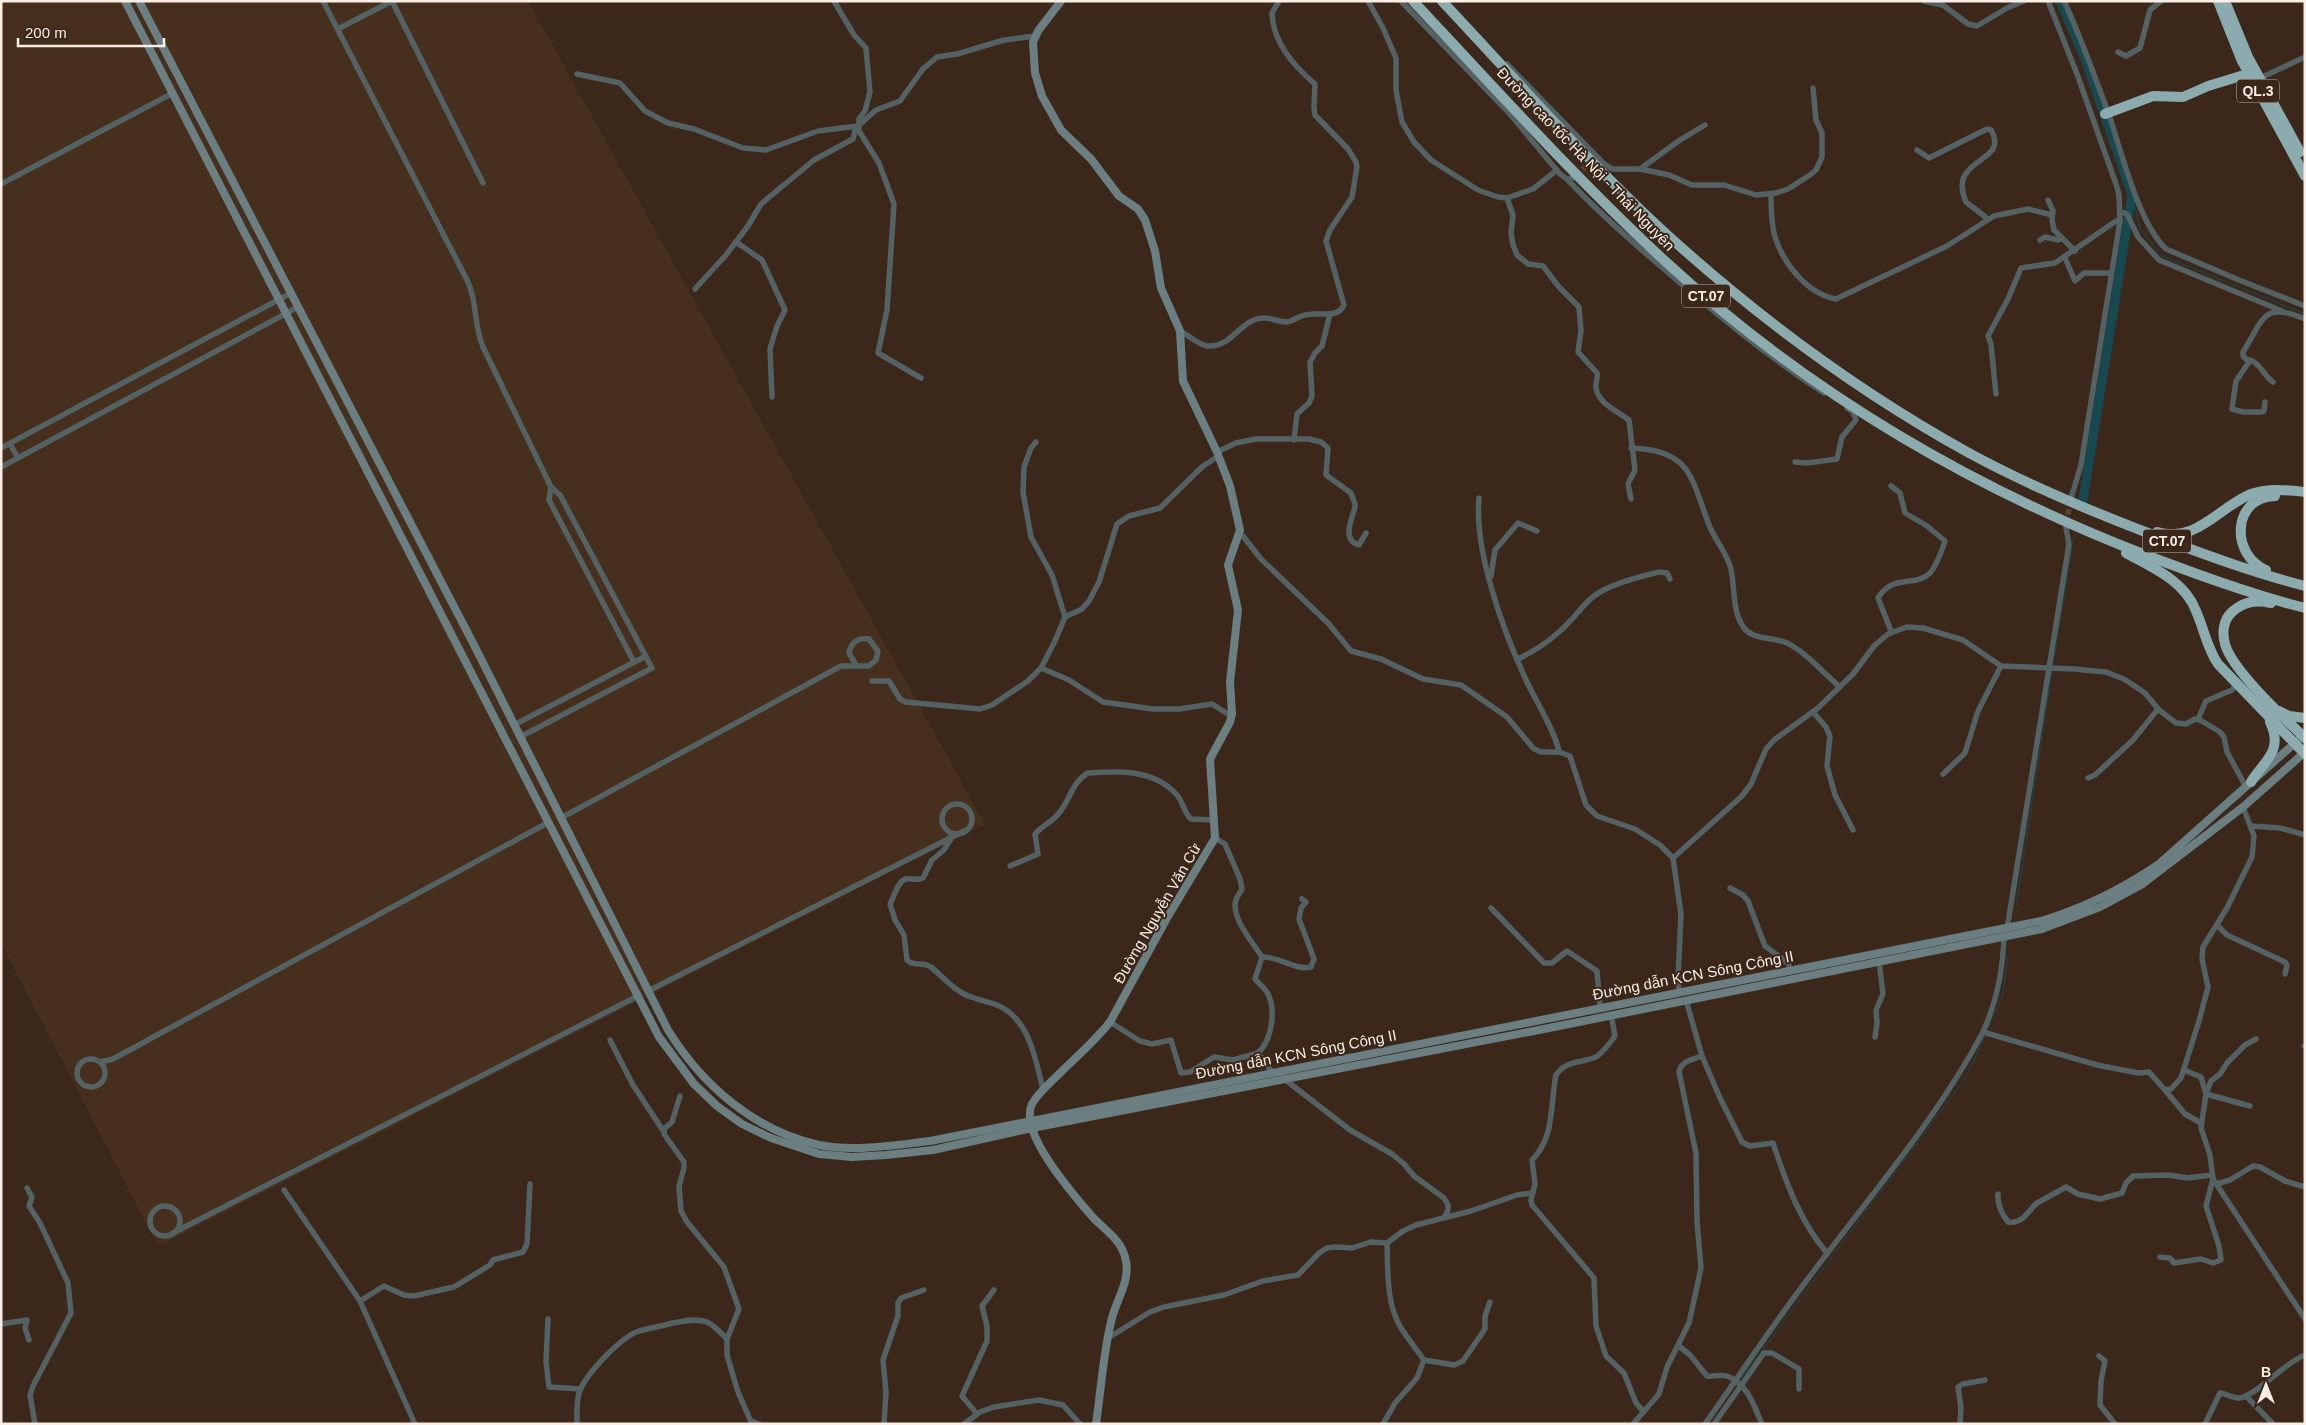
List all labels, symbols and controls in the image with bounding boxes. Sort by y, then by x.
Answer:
scale bar [18,15,164,47]
text: 200 m [25,24,67,41]
street label: Đường cao tốc Hà Nội - Thái Nguyên [1494,64,1678,254]
road number: QL.3 [2237,80,2279,102]
road number: CT.07 [1682,284,1730,308]
road number: CT.07 [2143,530,2191,552]
street label: Đường Nguyễn Văn Cừ [1110,840,1204,986]
street label: Đường dẫn KCN Sông Công II [1591,947,1795,1003]
street label: Đường dẫn KCN Sông Công II [1194,1026,1398,1082]
north arrow [2241,1360,2291,1410]
text: B [2261,1364,2271,1380]

